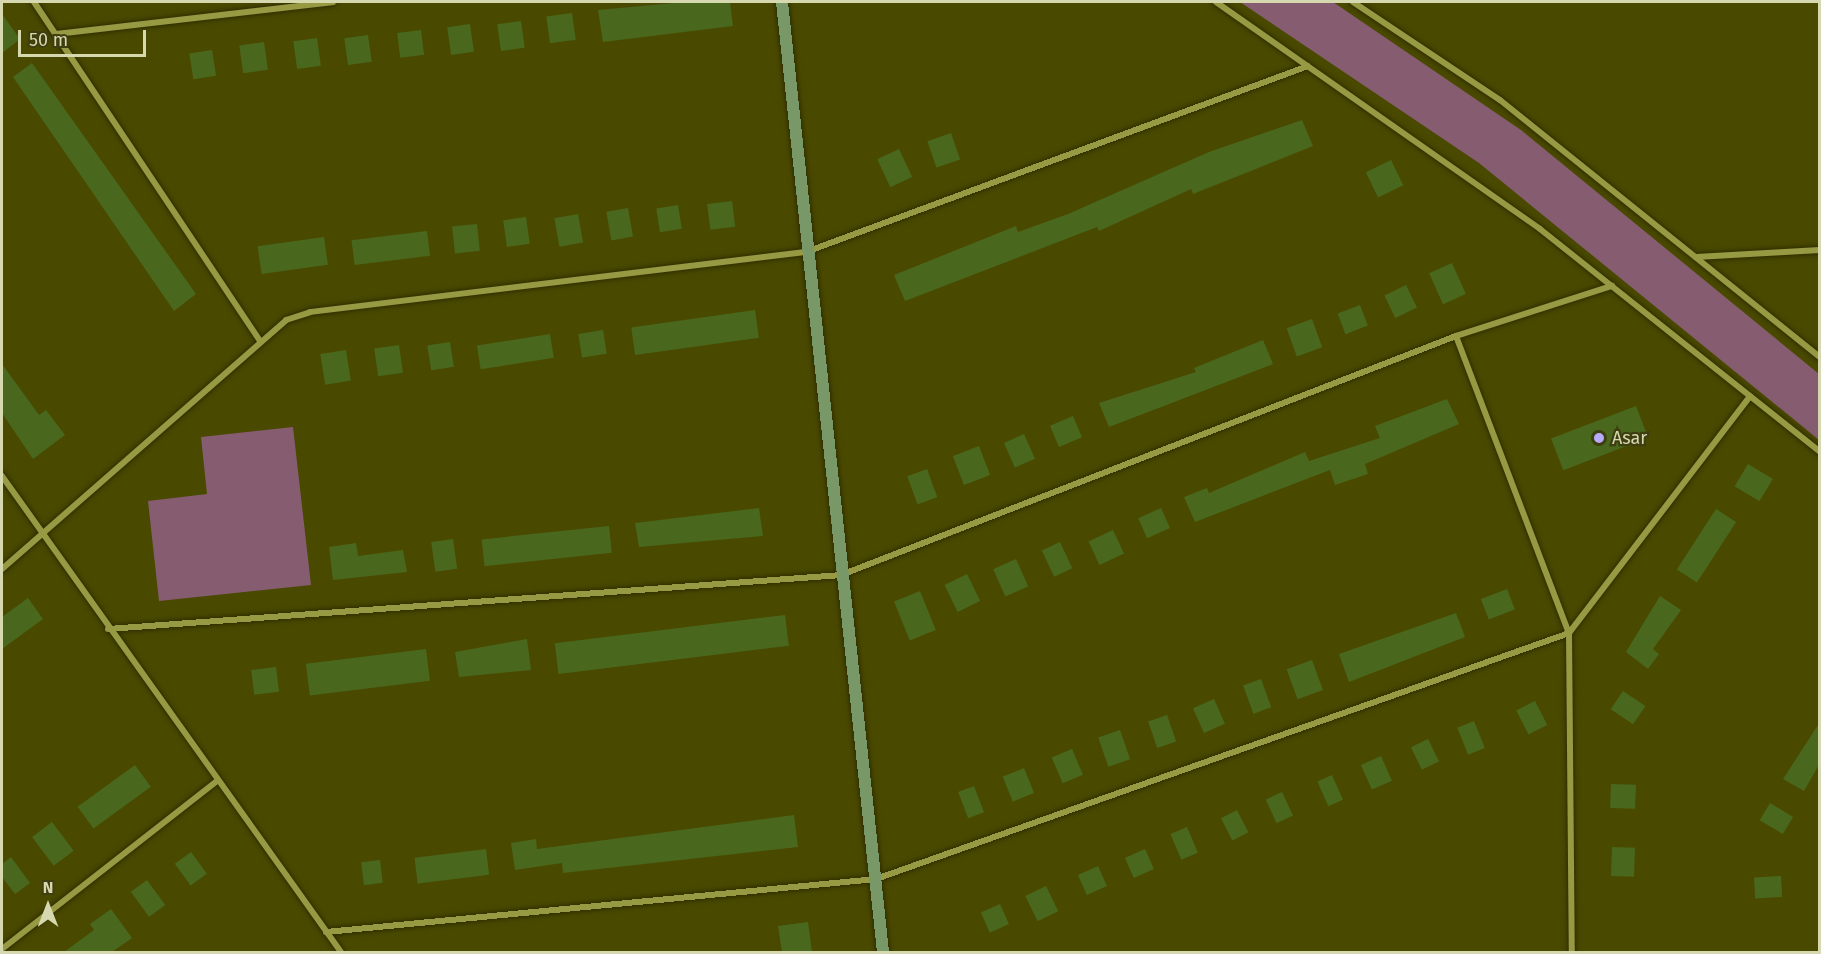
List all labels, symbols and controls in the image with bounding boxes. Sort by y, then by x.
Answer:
scale bar [21,18,148,56]
text: 50 m [29,29,68,51]
place label: Asar [1612,427,1647,449]
marker: Asar [1590,429,1608,447]
north arrow [18,876,78,936]
text: N [43,878,53,897]

